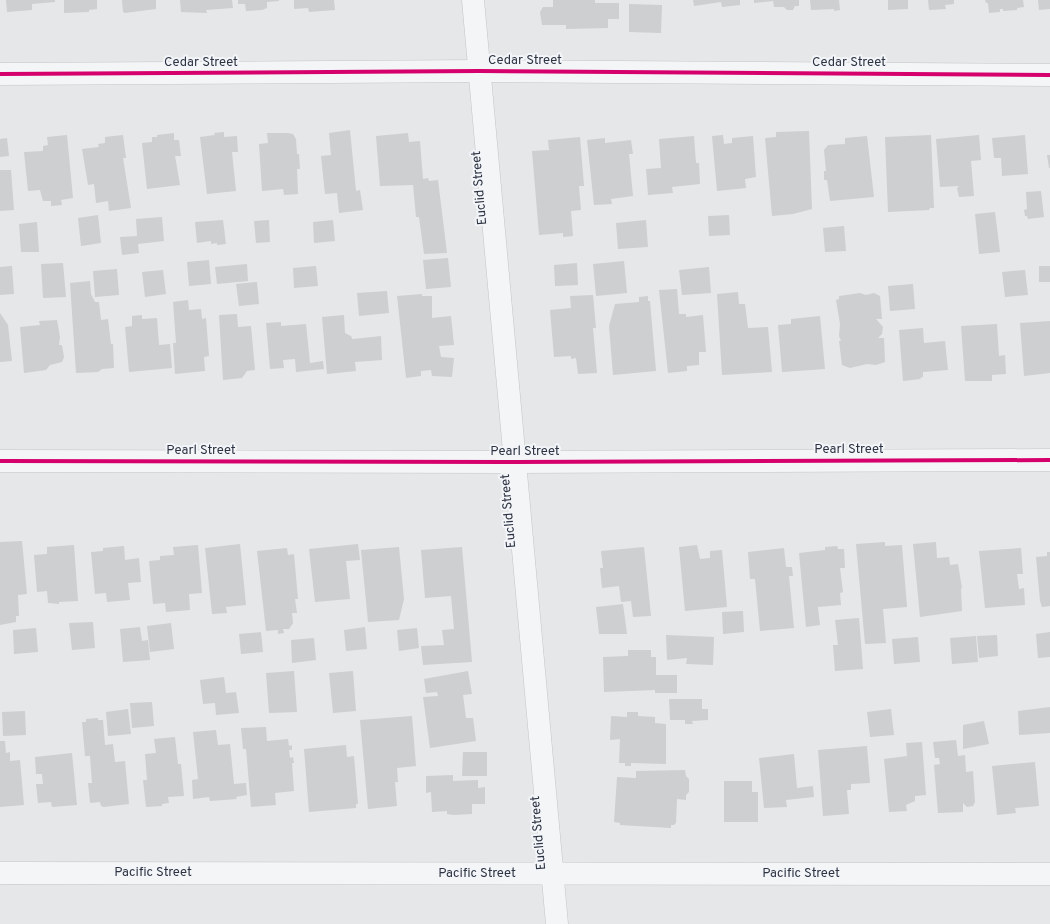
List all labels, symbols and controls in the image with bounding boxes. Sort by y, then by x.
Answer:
street label: Cedar Street [488,53,562,69]
street label: Cedar Street [164,55,238,71]
street label: Cedar Street [812,55,886,71]
street label: Euclid Street [469,150,491,226]
street label: Pearl Street [814,442,884,458]
street label: Pearl Street [166,443,236,459]
street label: Pearl Street [490,444,560,460]
street label: Euclid Street [498,473,520,549]
street label: Euclid Street [528,795,550,871]
street label: Pacific Street [114,865,192,881]
street label: Pacific Street [438,866,516,882]
street label: Pacific Street [762,866,840,882]

